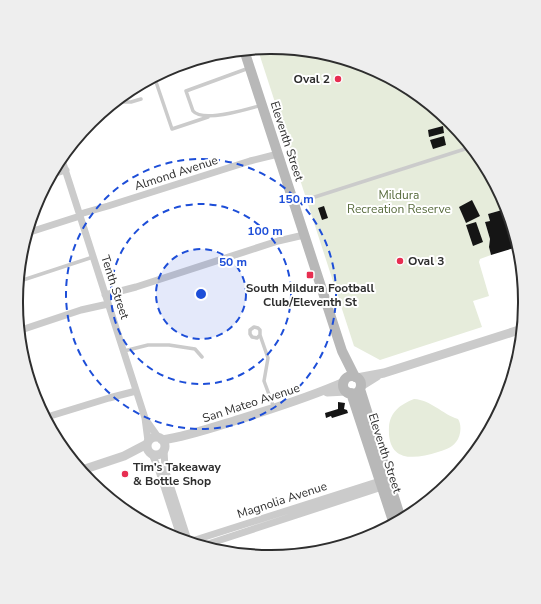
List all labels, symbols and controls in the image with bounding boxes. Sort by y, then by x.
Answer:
place label: Oval 2 [294,71,330,87]
marker: Oval 2 [333,74,343,84]
street label: Eleventh Street [267,99,308,184]
street label: Almond Avenue [132,152,220,194]
park label: Mildura Recreation Reserve [347,187,451,217]
text: 150 m [278,191,314,207]
text: 100 m [247,223,283,239]
street label: Tenth Street [97,253,133,322]
place label: Oval 3 [408,253,444,269]
text: 50 m [219,254,247,270]
marker: Oval 3 [395,256,405,266]
marker: South Mildura Football Club/Eleventh St [305,270,315,280]
place label: South Mildura Football Club/Eleventh St [246,280,374,310]
centre of rings [194,287,208,301]
street label: San Mateo Avenue [200,380,302,426]
street label: Eleventh Street [365,411,406,496]
place label: Tim’s Takeaway & Bottle Shop [133,459,222,489]
marker: Tim’s Takeaway & Bottle Shop [120,469,130,479]
street label: Magnolia Avenue [235,478,329,522]

